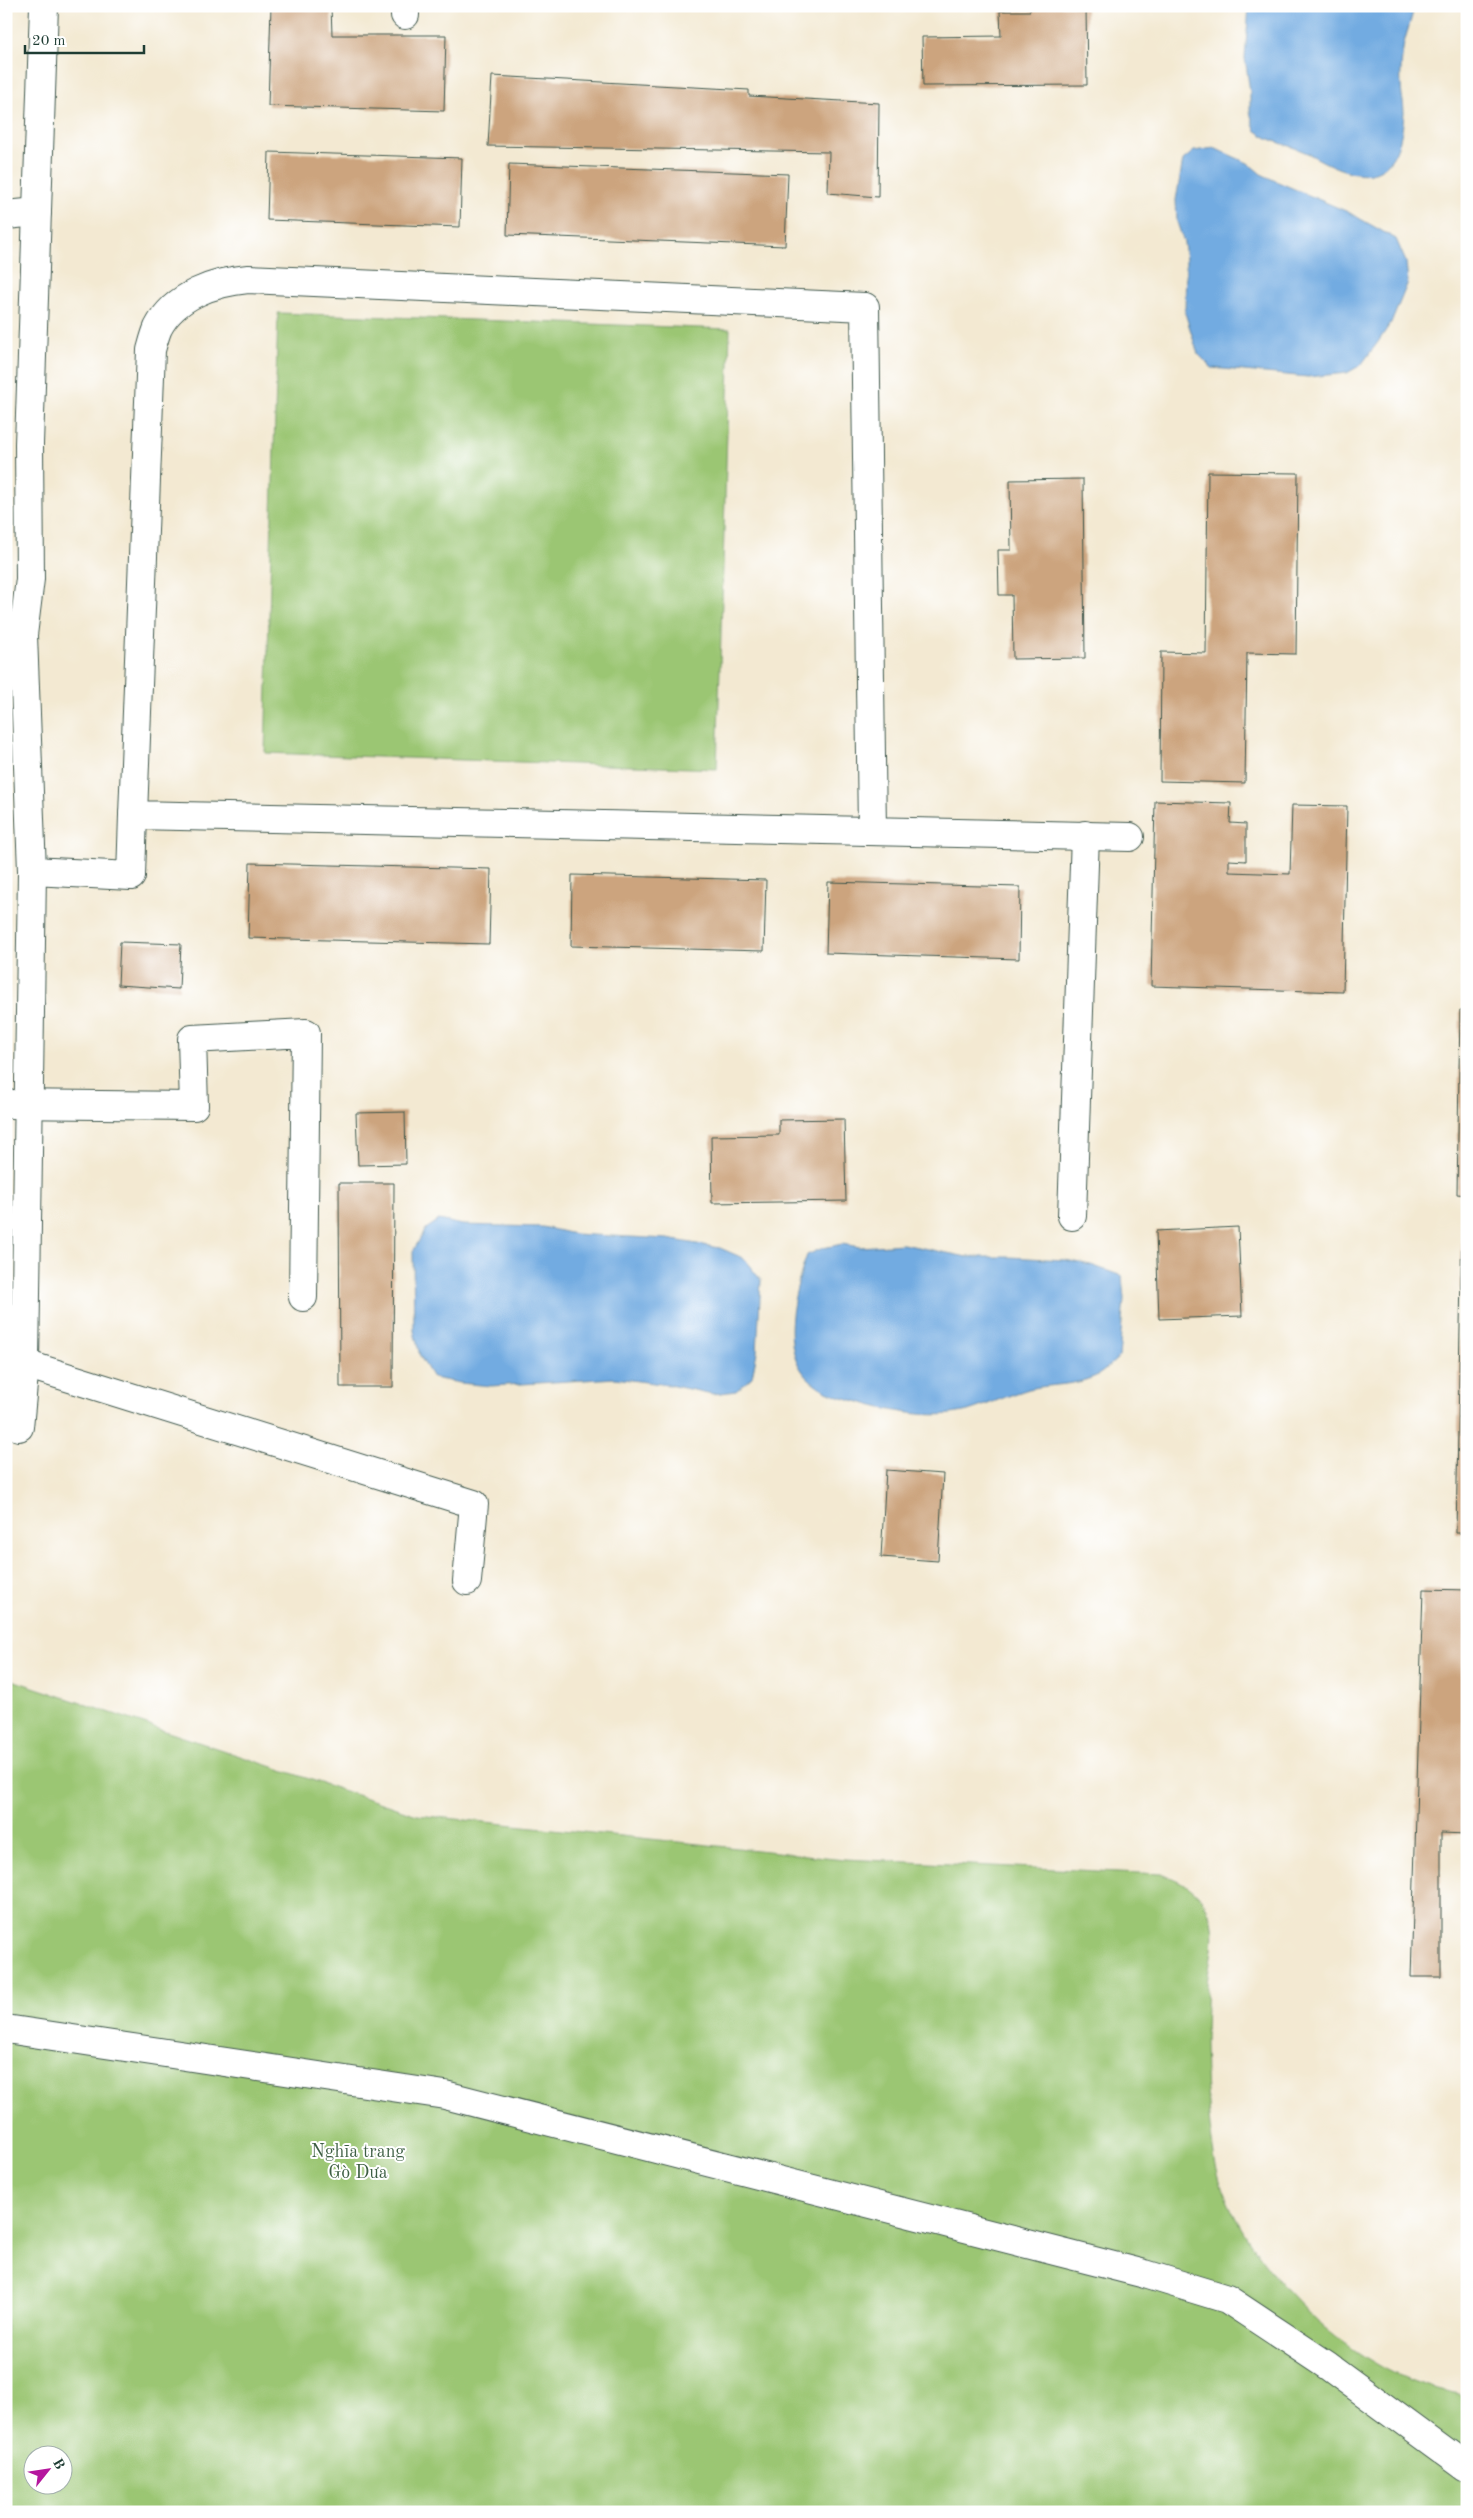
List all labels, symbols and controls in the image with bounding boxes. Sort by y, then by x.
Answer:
scale bar [25,22,144,54]
text: 20 m [32,34,66,49]
park label: Nghĩa trang Gò Dưa [311,2143,405,2182]
north arrow [22,2446,72,2496]
text: B [50,2456,67,2472]

